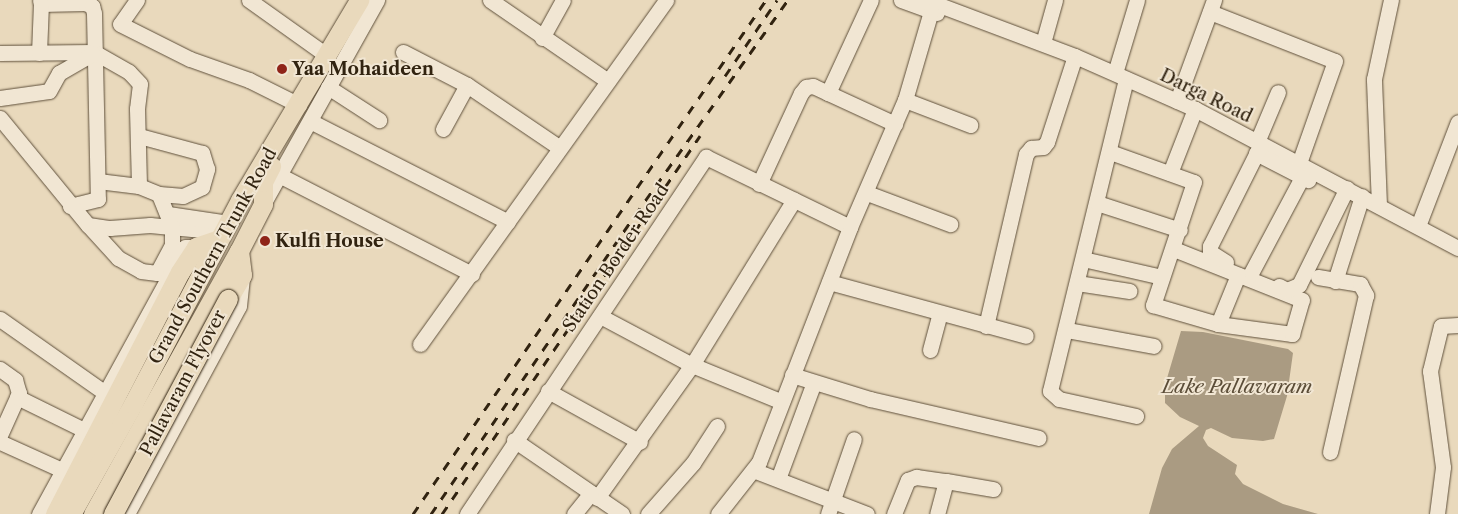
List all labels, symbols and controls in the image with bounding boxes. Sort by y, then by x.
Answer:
place label: Yaa Mohaideen [292,58,434,80]
marker: Yaa Mohaideen [276,63,288,75]
street label: Darga Road [1156,64,1256,128]
street label: Grand Southern Trunk Road [144,144,282,368]
street label: Station Border Road [558,180,674,336]
place label: Kulfi House [275,230,384,252]
marker: Kulfi House [259,235,271,247]
street label: Pallavaram Flyover [135,306,231,460]
water label: Lake Pallavaram [1162,376,1312,398]

